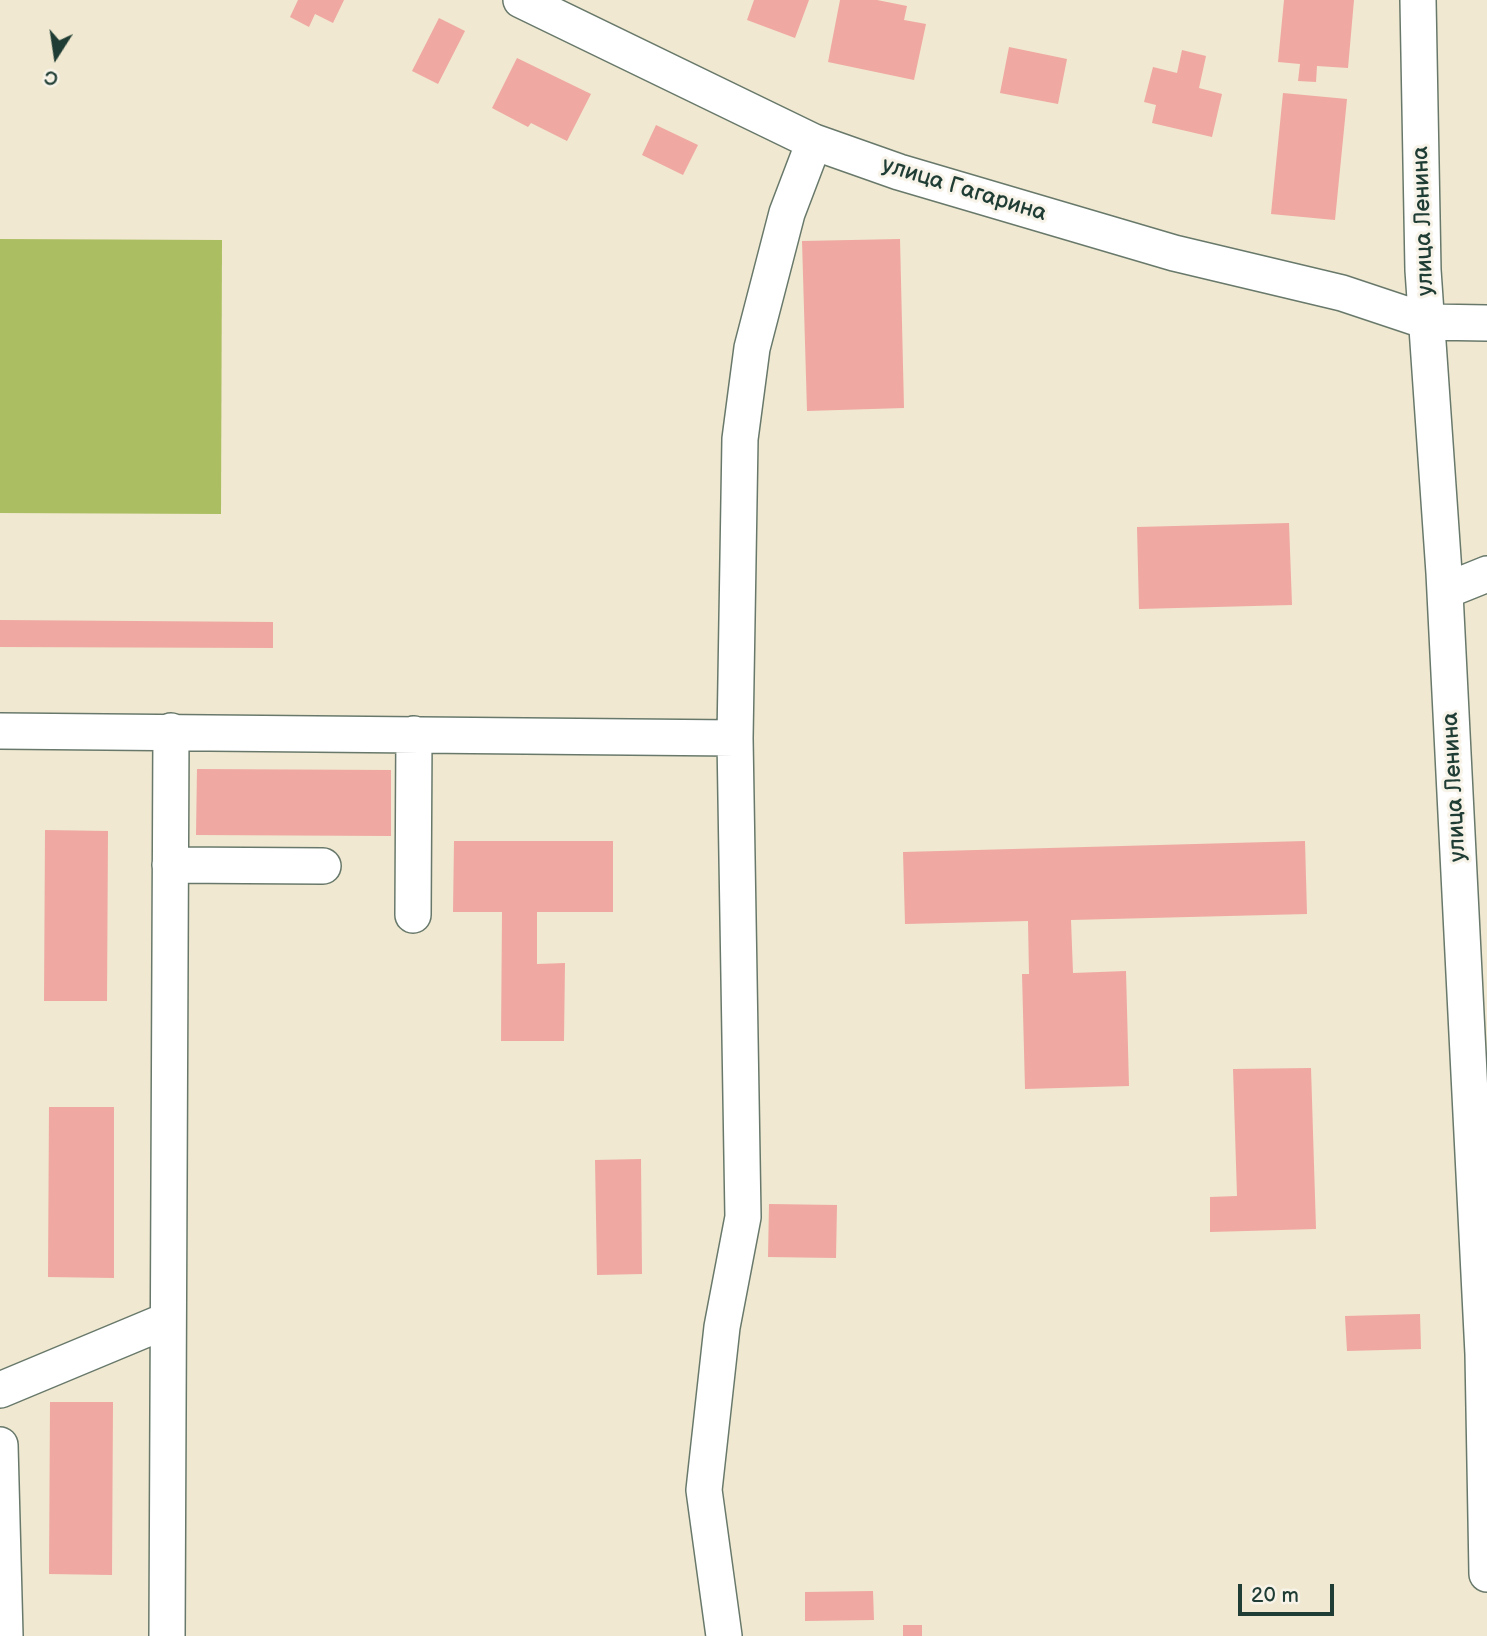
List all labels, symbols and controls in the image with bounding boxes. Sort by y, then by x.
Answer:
north arrow [21,21,91,91]
text: С [43,64,60,90]
street label: улица Ленина [1408,146,1440,296]
street label: улица Гагарина [878,152,1050,228]
street label: улица Ленина [1437,712,1473,862]
scale bar [1242,1570,1338,1614]
text: 20 m [1251,1583,1299,1608]

